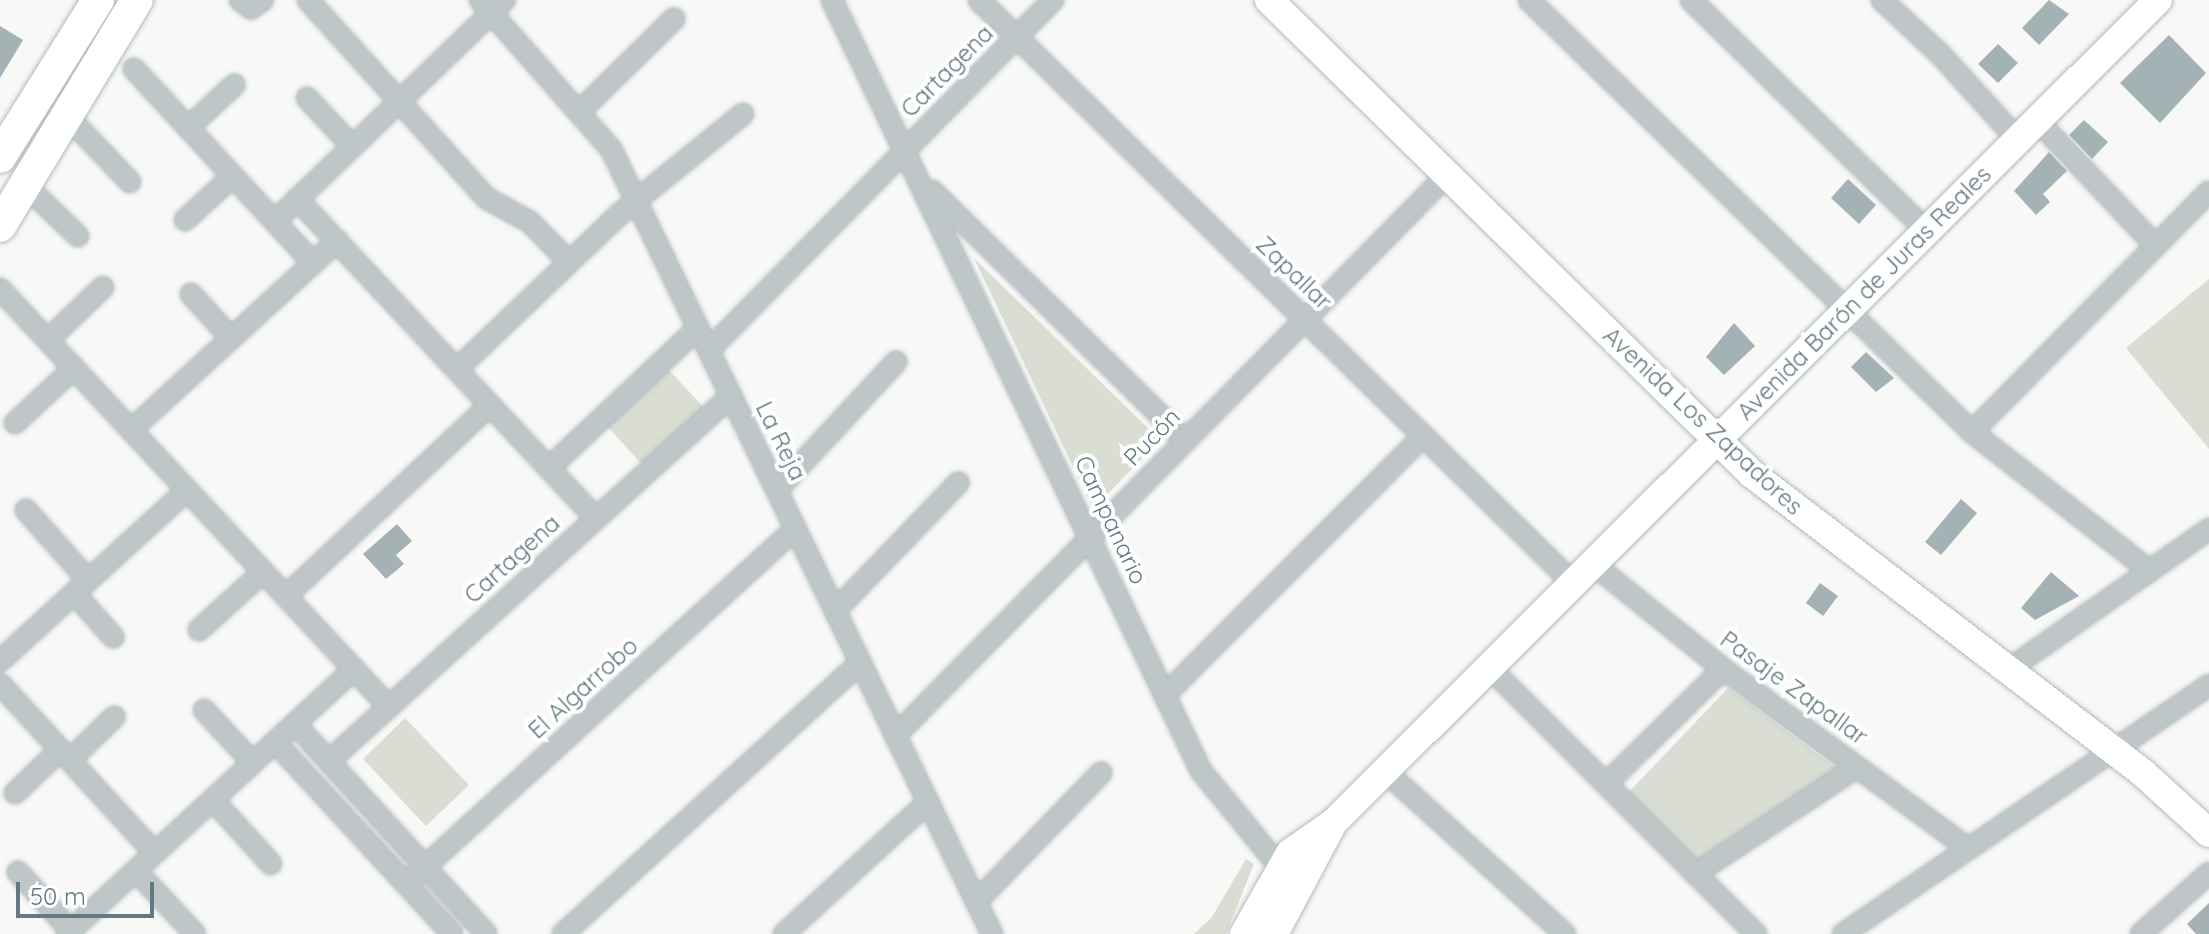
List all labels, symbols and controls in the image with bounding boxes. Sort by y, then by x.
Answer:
street label: Cartagena [895,19,999,123]
street label: Avenida Barón de Juras Reales [1731,160,1997,426]
street label: Zapallar [1250,230,1338,316]
street label: Avenida Los Zapadores [1597,321,1809,521]
street label: La Reja [750,397,812,485]
street label: Pucón [1118,402,1186,472]
street label: Campanario [1069,451,1153,589]
street label: Cartagena [458,509,566,609]
street label: Pasaje Zapallar [1715,625,1873,751]
street label: El Algarrobo [522,631,644,745]
scale bar [20,866,158,916]
text: 50 m [30,881,86,911]

